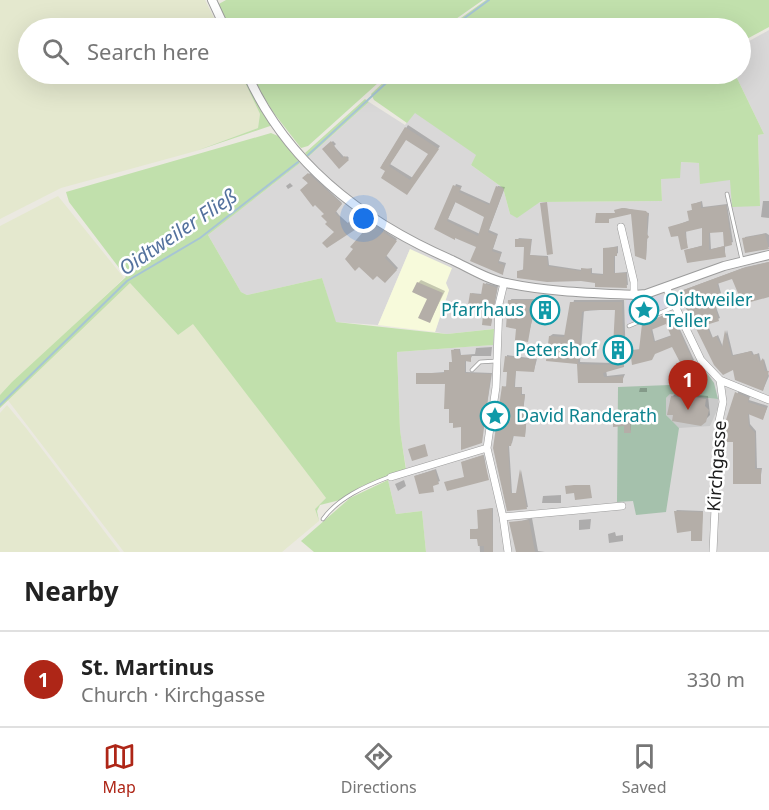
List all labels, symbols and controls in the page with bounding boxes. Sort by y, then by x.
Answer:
search box [18,18,751,84]
icon: search [39,35,72,68]
text: Search here [87,36,209,66]
water label: Oidtweiler Fließ [113,182,242,281]
your location [349,204,378,233]
place label: Oidtweiler Teller [665,287,753,332]
building icon: Pfarrhaus [529,294,561,326]
place icon: Oidtweiler Teller [628,294,660,326]
place label: Pfarrhaus [441,297,524,321]
building icon: Petershof [602,334,634,366]
place label: Petershof [515,337,598,361]
pin: 1 [668,360,708,410]
place icon: David Randerath [479,400,511,432]
place label: David Randerath [516,403,657,427]
street label: Kirchgasse [701,420,731,512]
text: Nearby [24,573,119,609]
text: St. Martinus [81,651,214,681]
text: 1 [38,666,49,693]
text: 330 m [687,666,745,693]
text: Church · Kirchgasse [81,681,265,708]
tab: Map [102,740,136,798]
tab: Directions [341,740,417,798]
tab: Saved [622,740,666,798]

